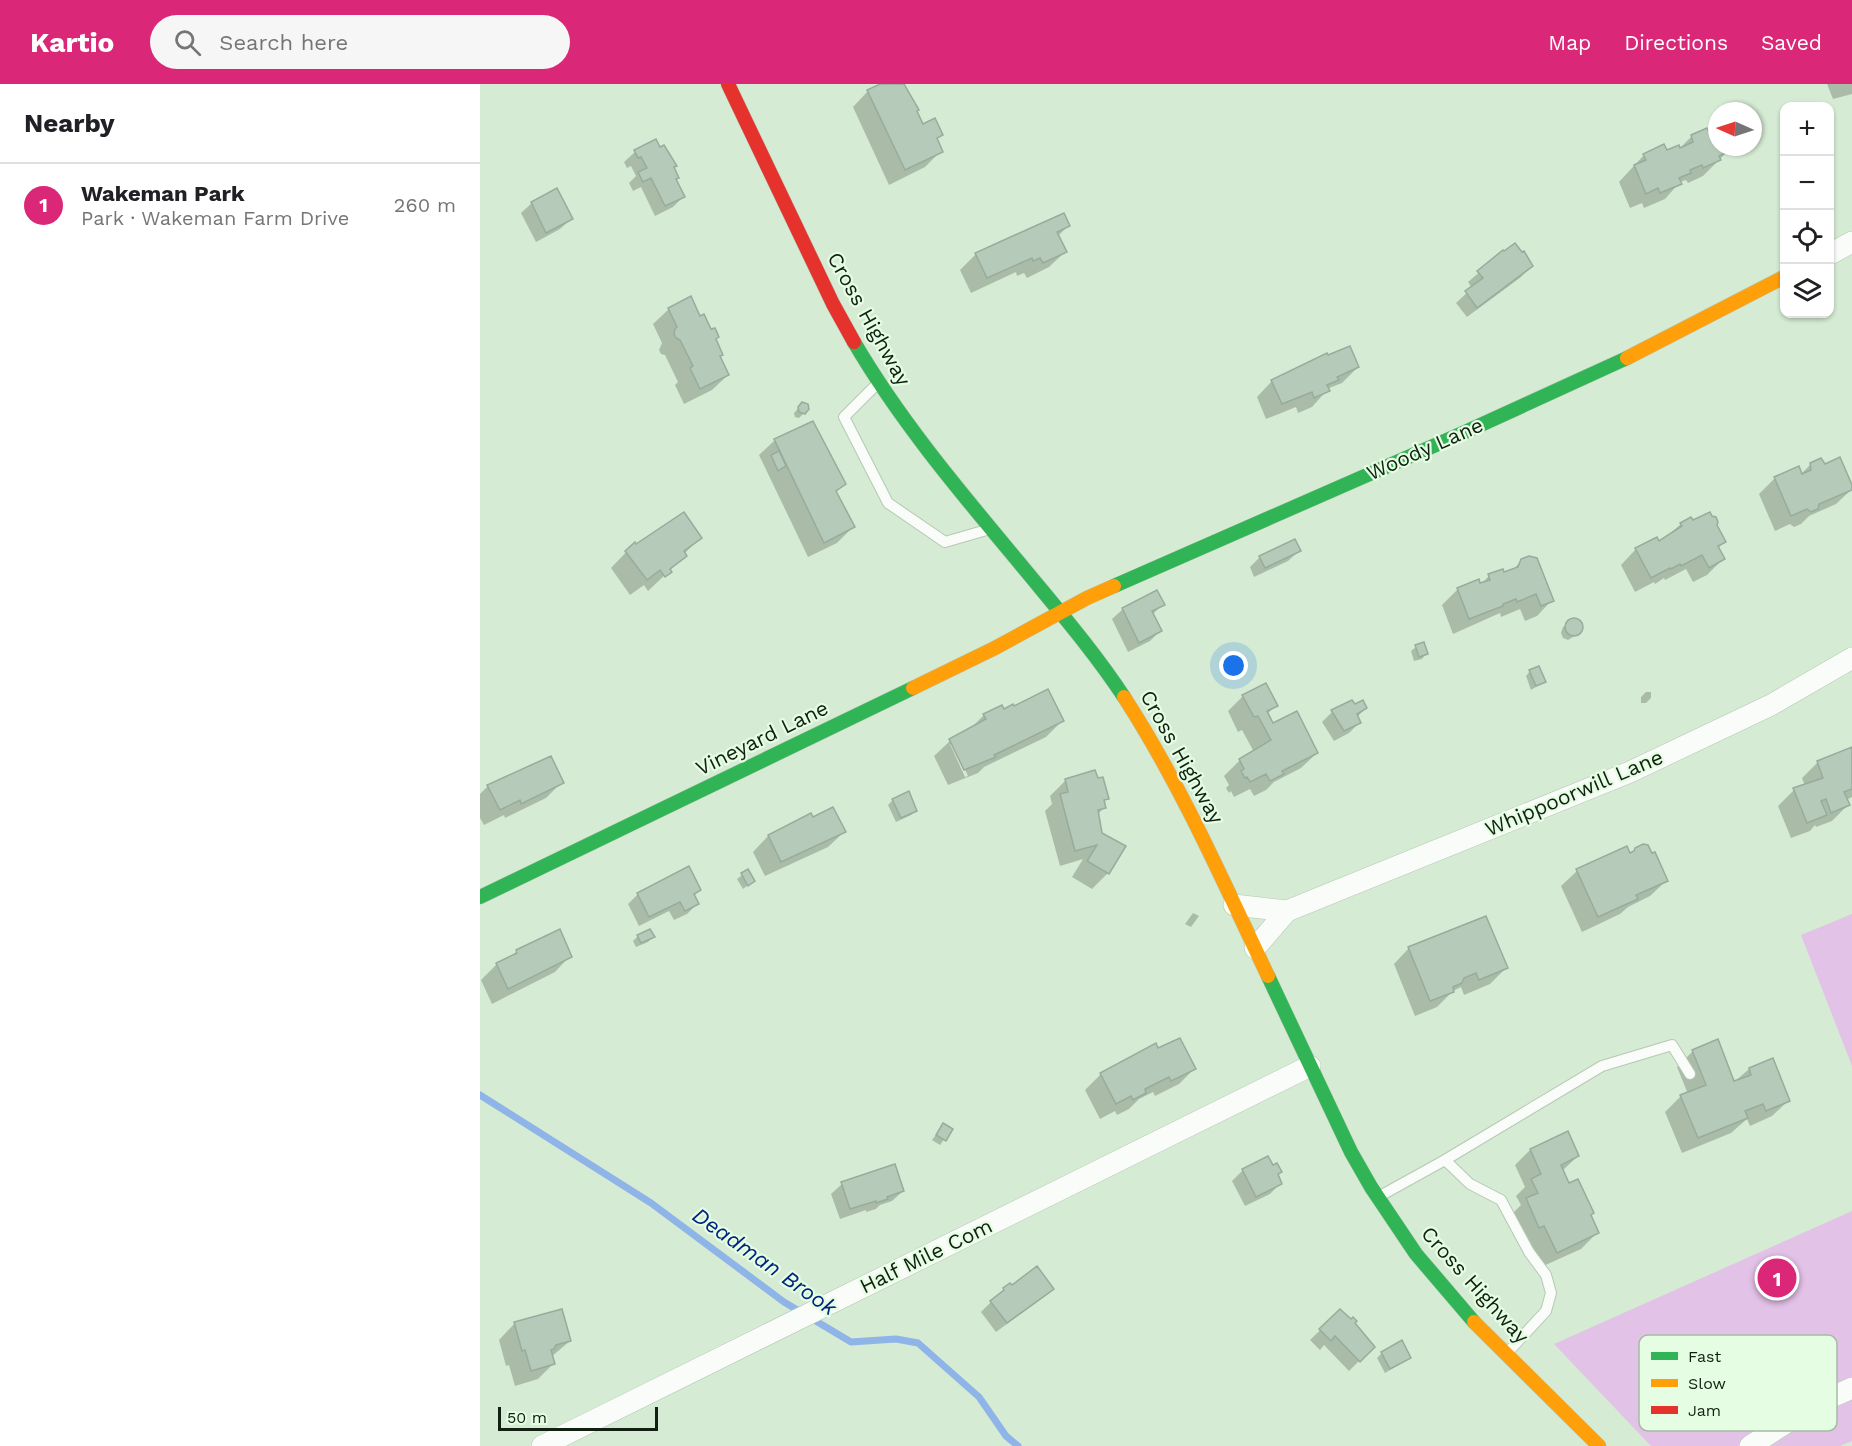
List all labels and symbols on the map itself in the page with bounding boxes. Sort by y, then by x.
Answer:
north arrow [1708,102,1762,156]
street label: Cross Highway [822,248,917,390]
street label: Woody Lane [1363,412,1487,485]
your location [1219,651,1248,680]
street label: Cross Highway [1135,686,1230,828]
street label: Vineyard Lane [691,695,832,780]
street label: Whippoorwill Lane [1481,744,1667,841]
water label: Deadman Brook [688,1202,842,1321]
street label: Half Mile Com [855,1213,996,1298]
street label: Cross Highway [1416,1221,1535,1349]
pin: 1 [1758,1256,1796,1300]
legend [1639,1335,1837,1431]
text: Fast [1688,1347,1721,1366]
text: Slow [1688,1374,1726,1393]
text: Jam [1688,1401,1721,1420]
scale bar [498,1404,658,1432]

